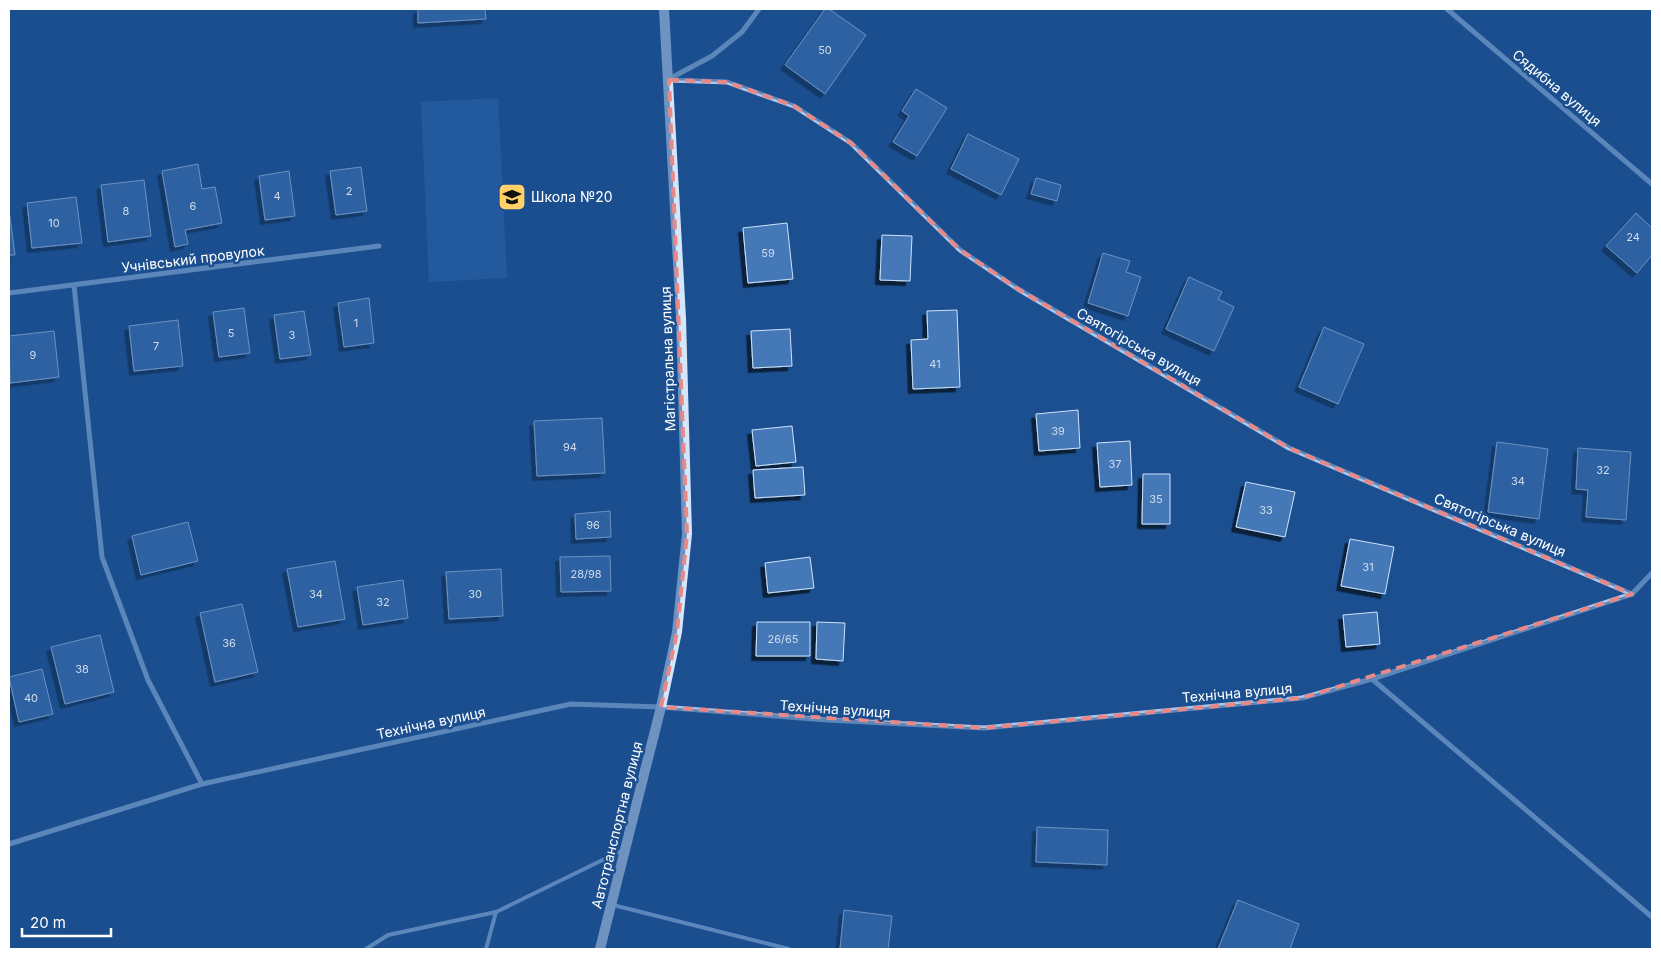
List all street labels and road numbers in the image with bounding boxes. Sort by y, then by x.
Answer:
street label: Сядибна вулиця [1509,45,1605,130]
street label: Учнівський провулок [121,241,266,276]
street label: Магістральна вулиця [656,286,679,432]
street label: Святогірська вулиця [1074,304,1205,389]
street label: Святогірська вулиця [1432,489,1569,560]
street label: Технічна вулиця [1181,679,1293,706]
street label: Технічна вулиця [779,696,891,721]
street label: Технічна вулиця [375,703,487,742]
street label: Автотранспортна вулиця [588,740,646,910]

